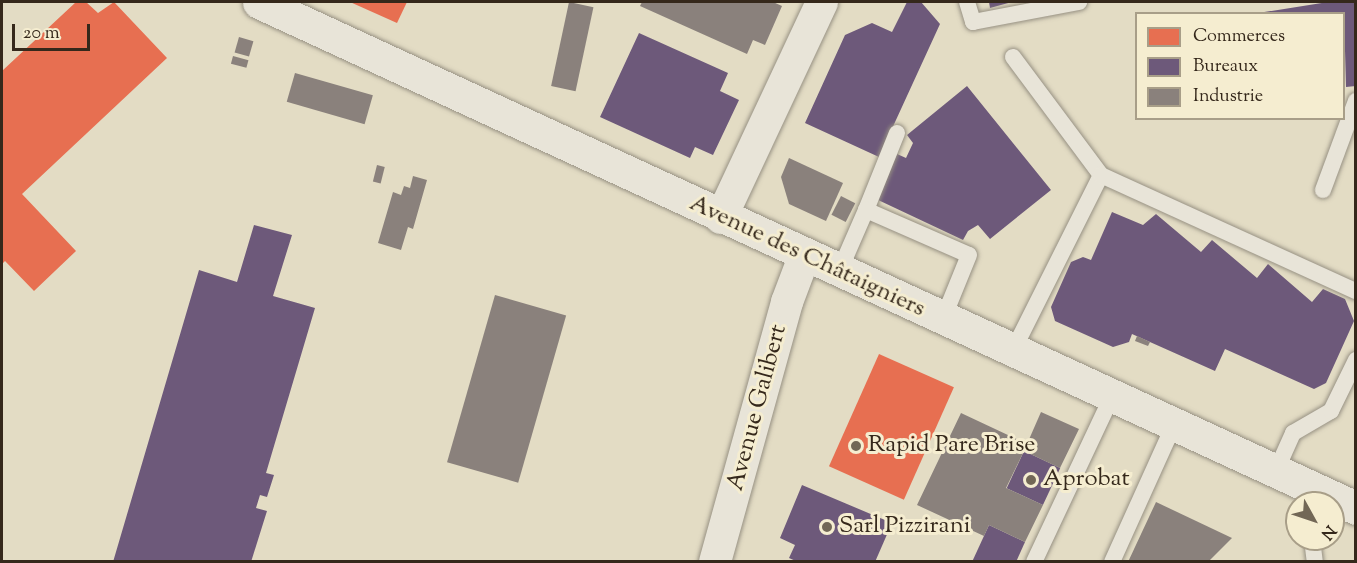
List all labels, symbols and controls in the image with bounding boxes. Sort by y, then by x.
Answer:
scale bar [15,12,93,50]
legend [1135,12,1345,120]
text: 20 m [23,21,60,47]
text: Commerces [1193,24,1285,50]
text: Bureaux [1193,54,1258,80]
text: Industrie [1193,84,1263,110]
street label: Avenue des Châtaigniers [685,190,929,324]
street label: Avenue Galibert [722,322,794,494]
place label: Rapid Pare Brise [868,432,1036,460]
marker: Rapid Pare Brise [849,439,863,453]
place label: Aprobat [1043,466,1130,494]
marker: Aprobat [1024,473,1038,487]
north arrow [1285,491,1345,551]
place label: Sarl Pizzirani [839,513,971,541]
text: N [1315,519,1341,544]
marker: Sarl Pizzirani [820,520,834,534]

